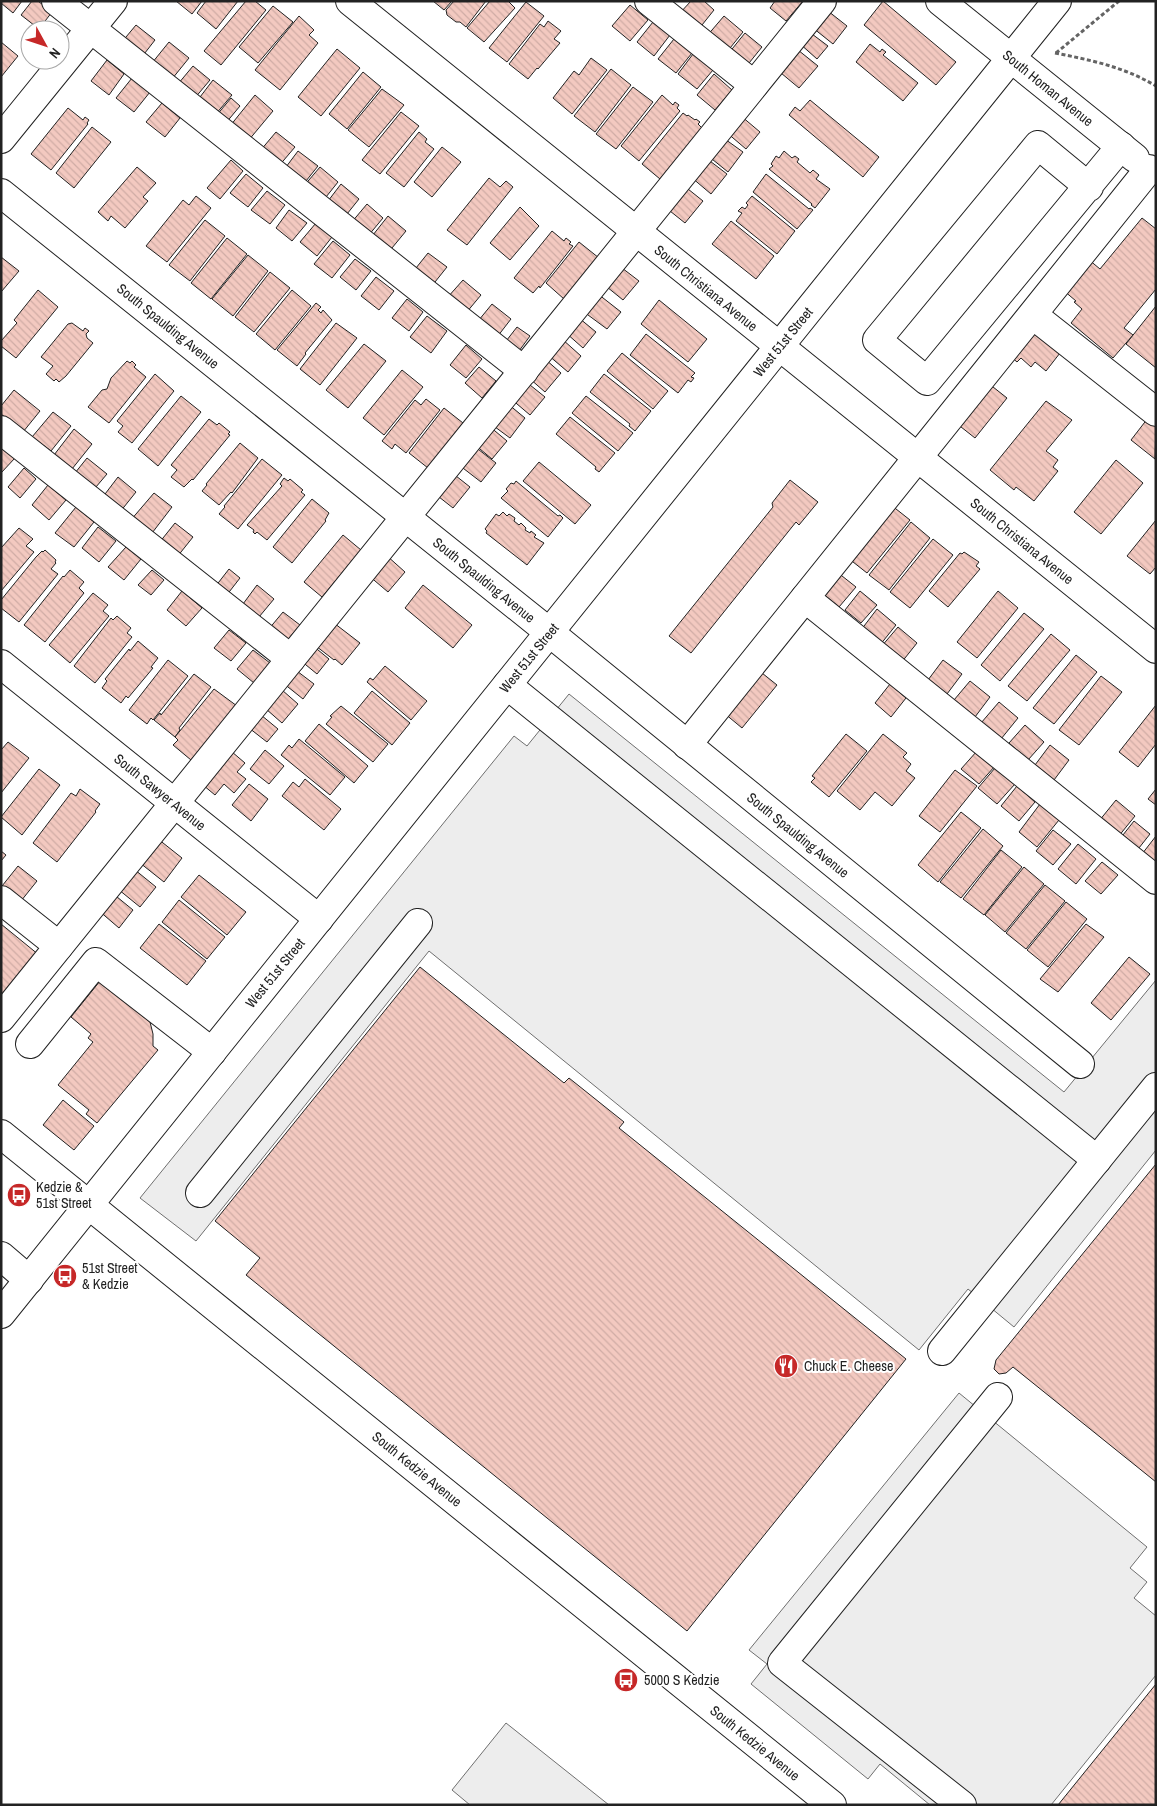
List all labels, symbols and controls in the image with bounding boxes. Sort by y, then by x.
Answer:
north arrow [20,20,70,70]
text: N [45,44,65,62]
street label: South Homan Avenue [999,46,1097,130]
street label: South Christiana Avenue [651,241,761,335]
street label: South Spaulding Avenue [113,279,223,373]
street label: West 51st Street [749,303,817,381]
street label: South Christiana Avenue [967,494,1077,588]
street label: South Spaulding Avenue [429,533,539,627]
street label: West 51st Street [495,619,563,697]
street label: South Sawyer Avenue [111,750,209,834]
street label: South Spaulding Avenue [743,788,853,882]
street label: West 51st Street [241,934,309,1012]
place label: Kedzie & 51st Street [36,1178,92,1212]
bus stop icon: Kedzie & 51st Street [6,1182,32,1208]
place label: 51st Street & Kedzie [82,1259,138,1293]
bus stop icon: 51st Street & Kedzie [52,1263,78,1289]
restaurant icon: Chuck E. Cheese [773,1353,799,1379]
place label: Chuck E. Cheese [804,1357,893,1375]
street label: South Kedzie Avenue [368,1427,466,1511]
bus stop icon: 5000 S Kedzie [613,1667,639,1693]
place label: 5000 S Kedzie [644,1671,719,1689]
street label: South Kedzie Avenue [706,1701,804,1785]

